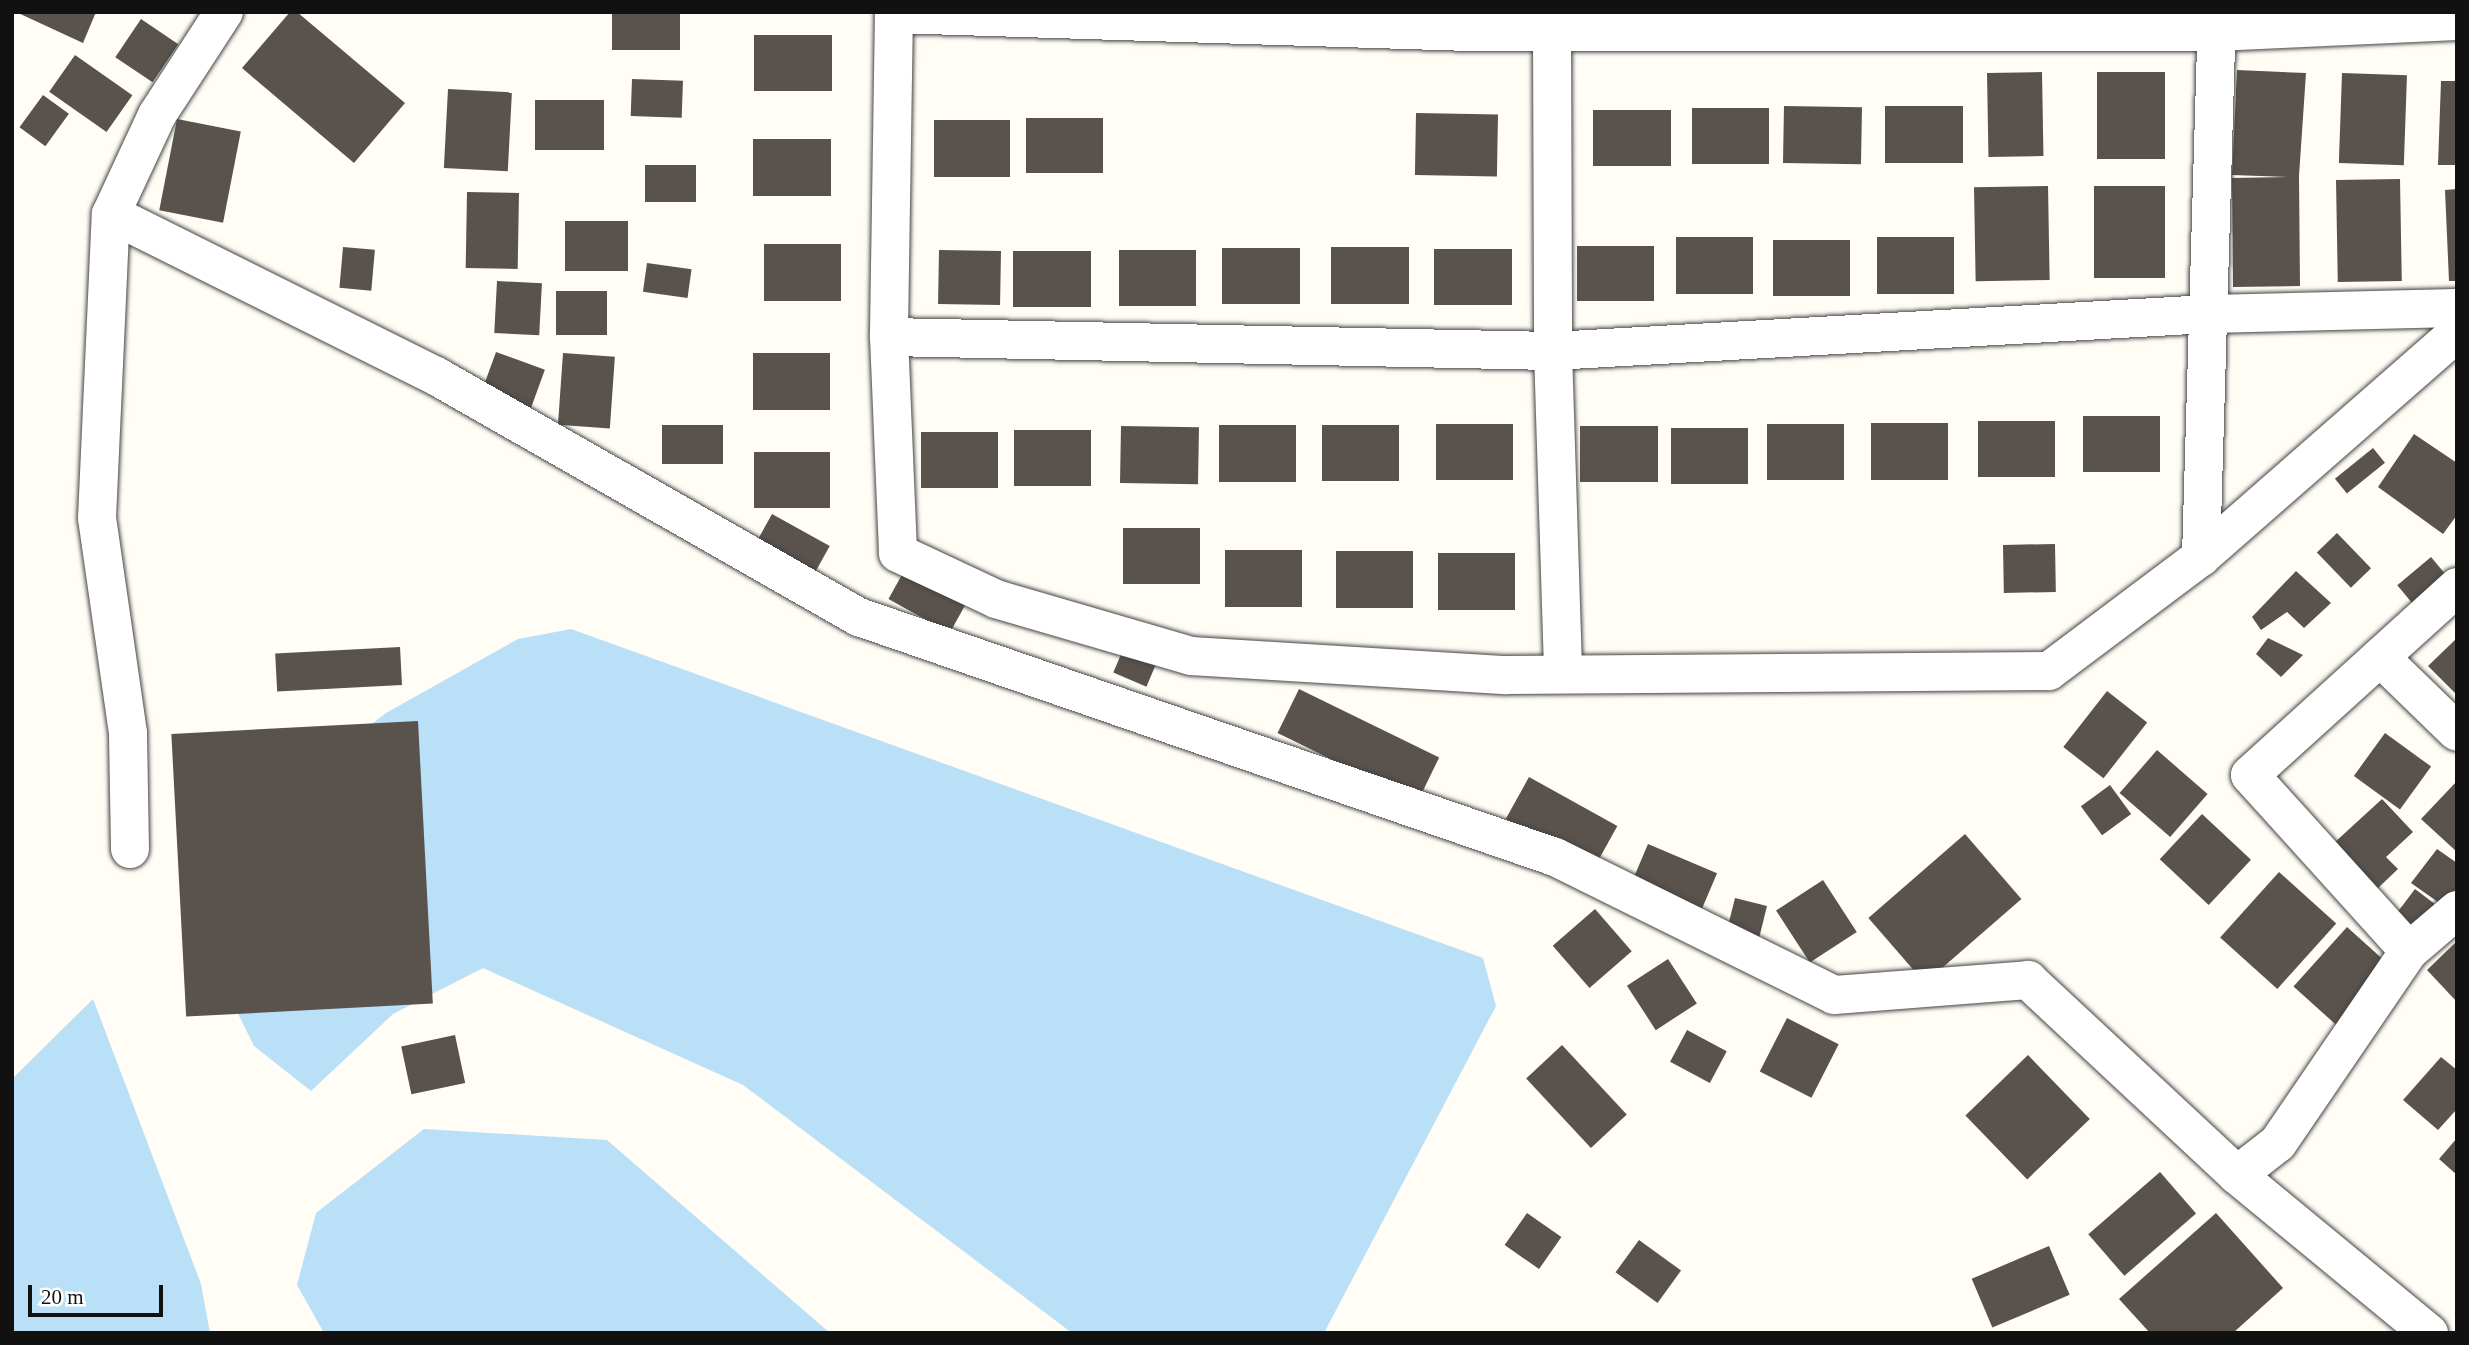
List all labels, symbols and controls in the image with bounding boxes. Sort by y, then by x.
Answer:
scale bar [32,1272,166,1316]
text: 20 m [41,1285,84,1309]

